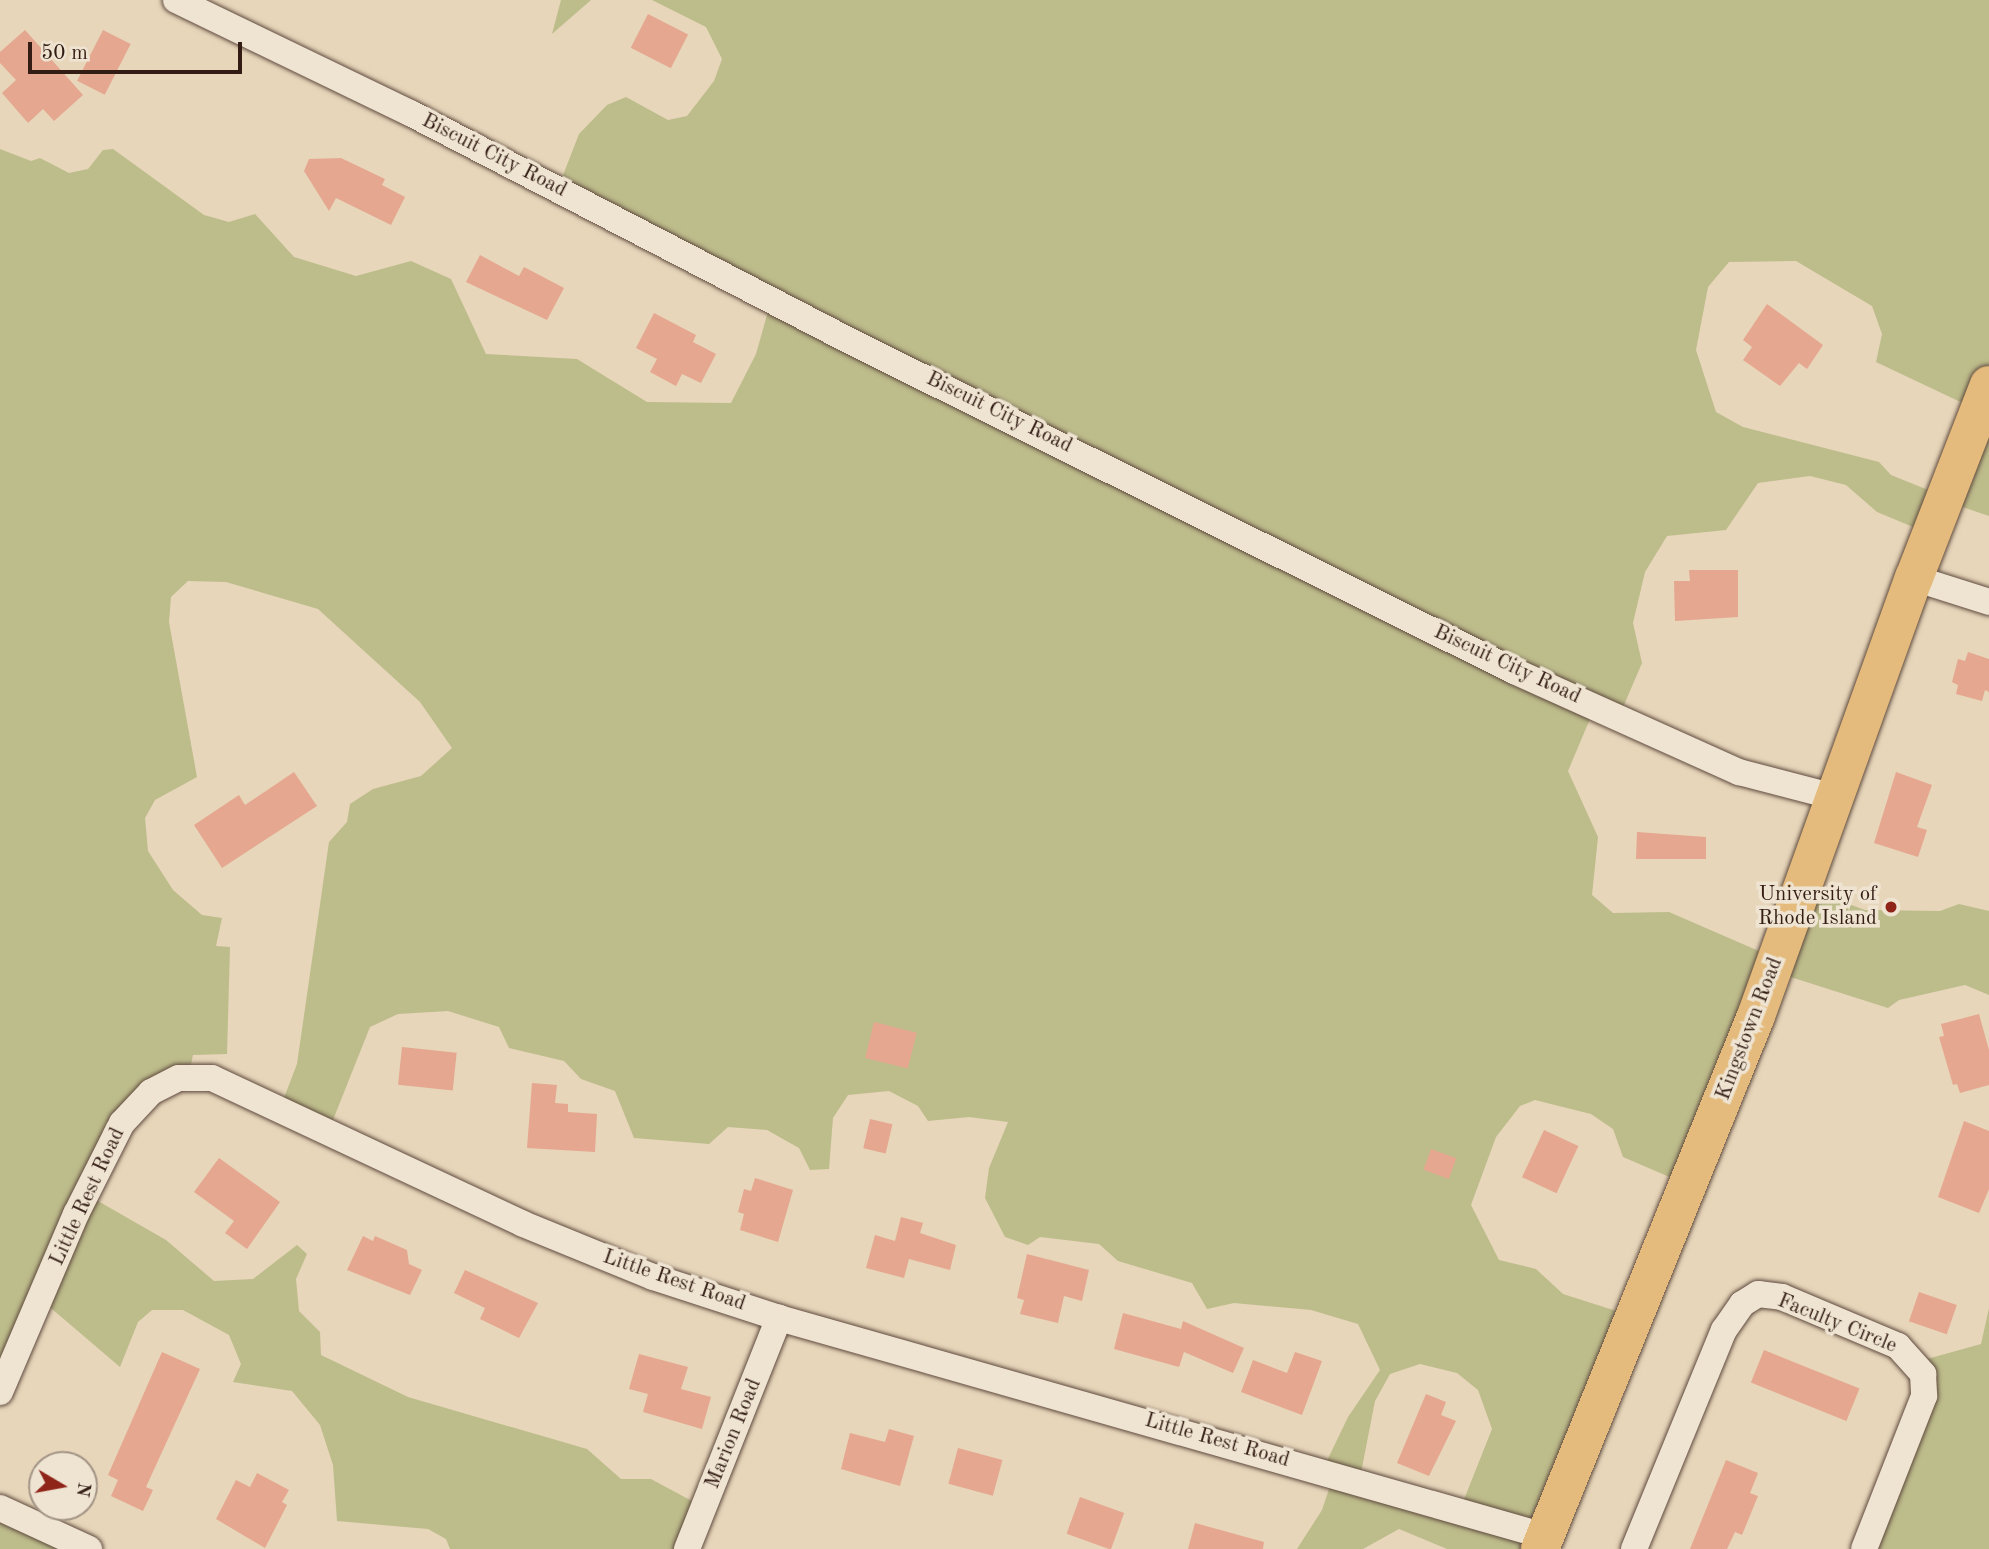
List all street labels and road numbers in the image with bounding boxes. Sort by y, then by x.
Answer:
street label: Biscuit City Road [417,109,571,203]
street label: Biscuit City Road [922,367,1076,459]
street label: Biscuit City Road [1429,620,1585,710]
street label: Kingstown Road [1711,954,1789,1104]
street label: Little Rest Road [45,1124,131,1270]
street label: Little Rest Road [599,1245,749,1317]
street label: Faculty Circle [1774,1289,1900,1359]
street label: Marion Road [700,1375,768,1493]
street label: Little Rest Road [1142,1408,1292,1474]

